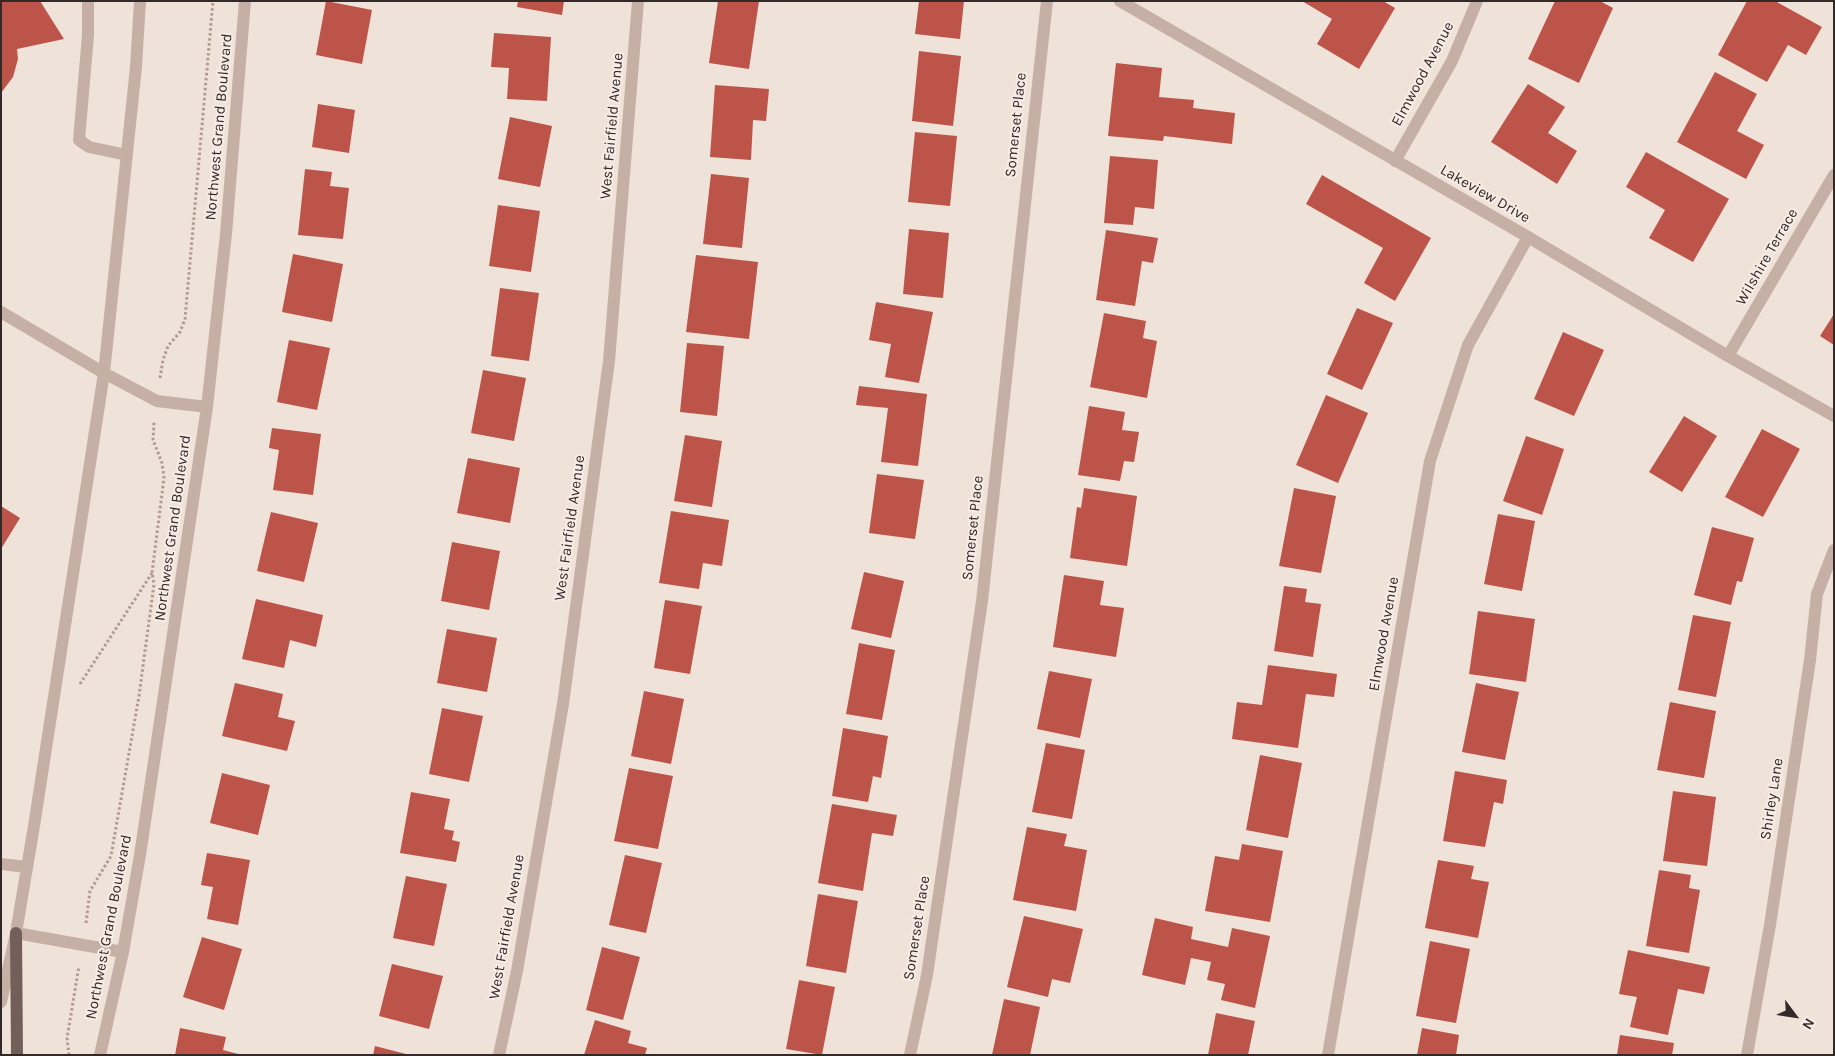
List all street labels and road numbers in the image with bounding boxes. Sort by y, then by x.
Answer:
street label: Elmwood Avenue [1388,19,1458,129]
street label: Northwest Grand Boulevard [202,33,236,221]
street label: West Fairfield Avenue [597,52,627,200]
street label: Somerset Place [1002,72,1030,178]
street label: Lakeview Drive [1437,161,1533,227]
street label: Wilshire Terrace [1732,205,1802,309]
street label: Northwest Grand Boulevard [151,434,195,622]
street label: West Fairfield Avenue [551,454,589,602]
street label: Somerset Place [959,475,987,581]
street label: Elmwood Avenue [1365,575,1403,693]
street label: Shirley Lane [1757,757,1787,841]
street label: Northwest Grand Boulevard [82,833,136,1021]
street label: West Fairfield Avenue [485,853,529,1001]
street label: Somerset Place [900,875,934,981]

